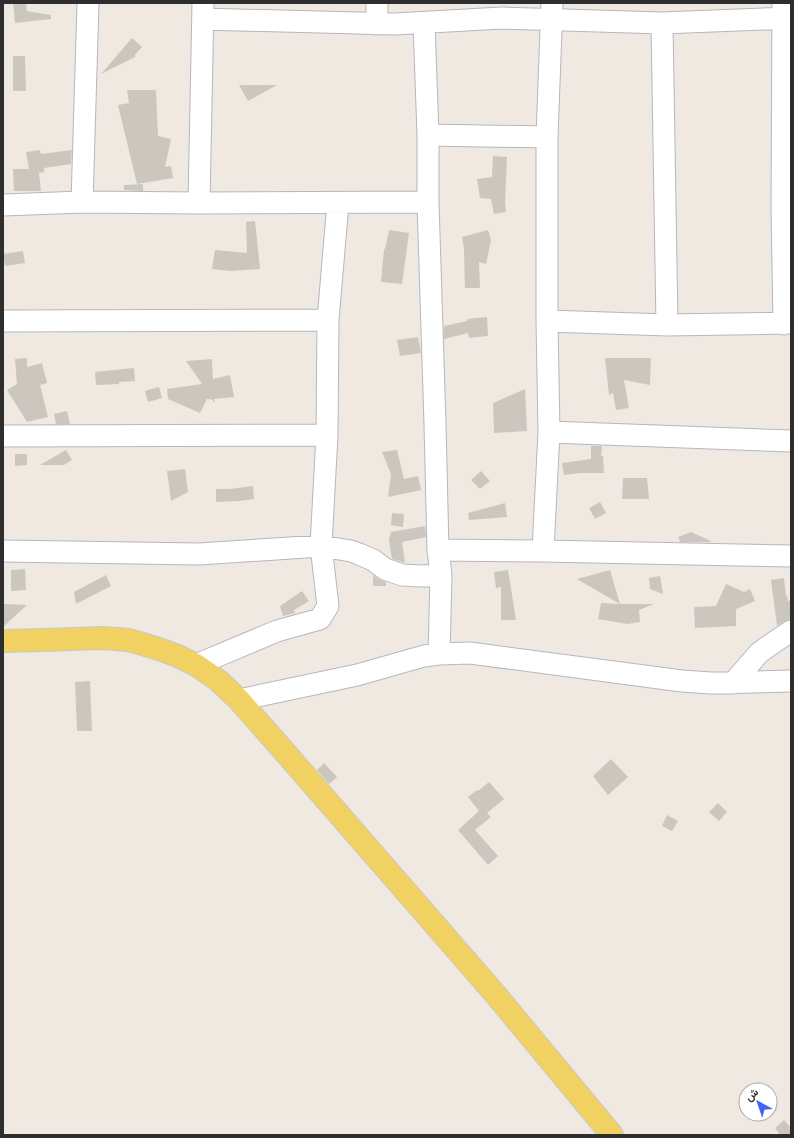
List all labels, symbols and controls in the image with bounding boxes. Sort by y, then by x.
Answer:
north arrow [738,1082,778,1122]
text: ش [742,1085,761,1104]

